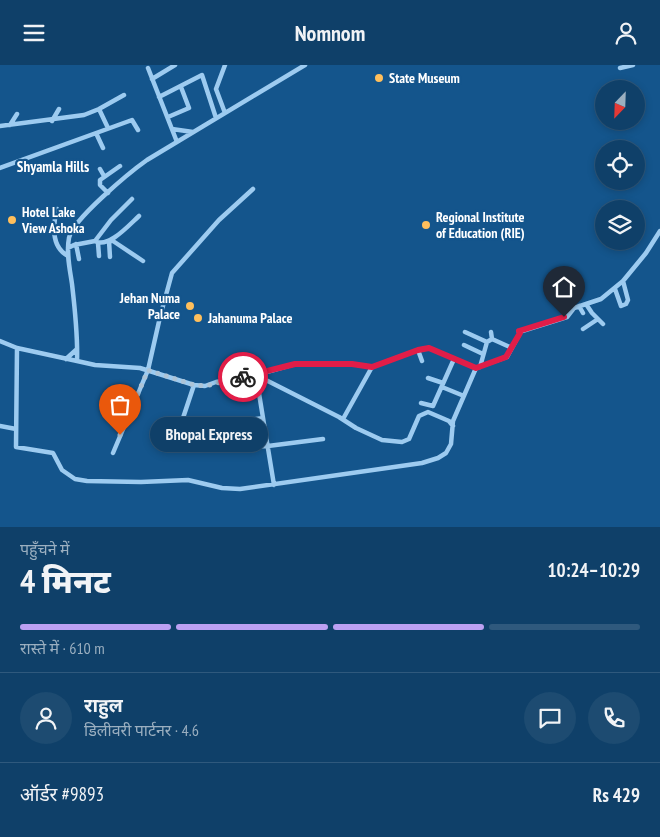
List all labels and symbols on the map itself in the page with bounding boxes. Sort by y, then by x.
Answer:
place label: State Museum [389,69,460,87]
marker: State Museum [373,72,385,84]
north arrow [595,80,645,130]
district label: Shyamla Hills [17,157,89,176]
place label: Hotel Lake View Ashoka [21,203,85,237]
place label: Regional Institute of Education (RIE) [436,208,525,242]
marker: Hotel Lake View Ashoka [6,214,18,226]
marker: Regional Institute of Education (RIE) [420,219,432,231]
pin [543,266,585,317]
place label: Jehan Numa Palace [119,289,180,323]
marker: Jehan Numa Palace [184,300,196,312]
place label: Jahanuma Palace [207,309,292,327]
marker: Jahanuma Palace [192,312,204,324]
courier [218,352,268,402]
pin [99,384,141,435]
callout: Bhopal Express [150,417,268,453]

